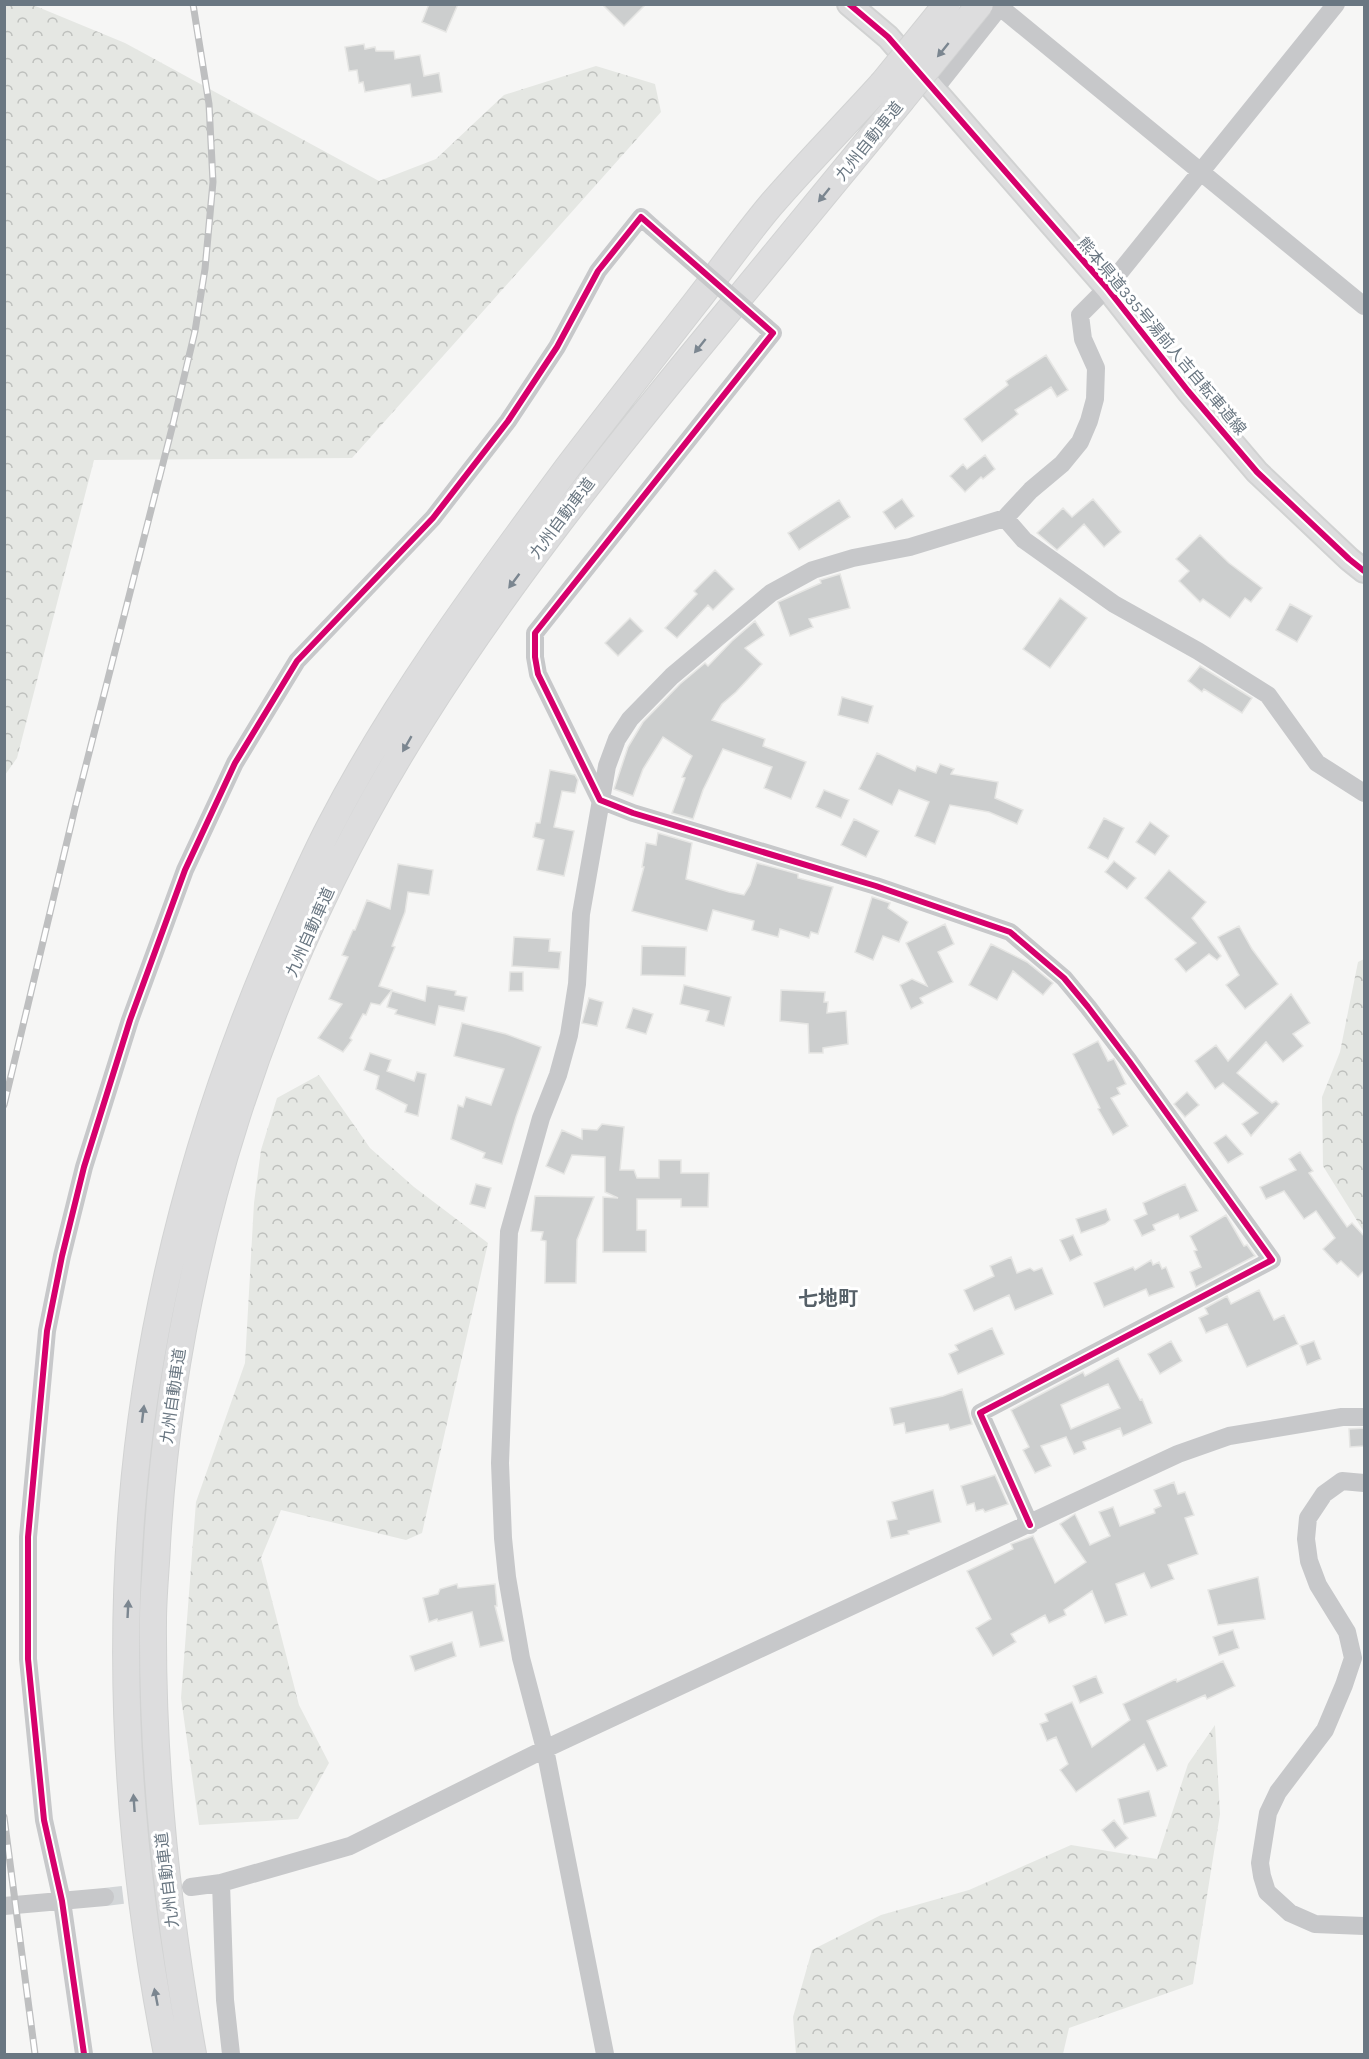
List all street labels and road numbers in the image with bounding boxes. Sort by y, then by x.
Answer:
street label: 九州自動車道 [831,98,907,184]
street label: 熊本県道335号湯前人吉自転車道線 [1074,233,1250,439]
street label: 九州自動車道 [526,474,598,562]
street label: 九州自動車道 [282,884,338,980]
street label: 九州自動車道 [157,1347,189,1445]
street label: 九州自動車道 [152,1831,182,1929]

